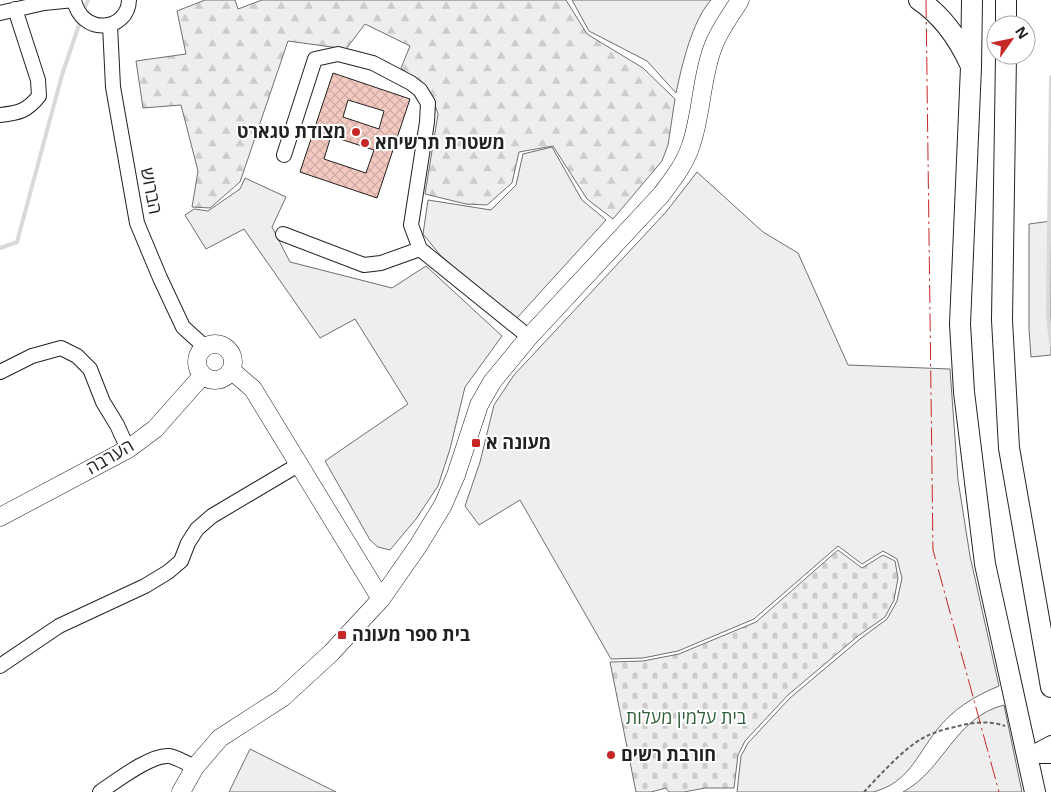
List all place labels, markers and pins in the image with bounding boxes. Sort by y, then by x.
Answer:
place label: מצודת טגארט [237,119,346,143]
marker: מצודת טגארט [350,126,362,138]
place label: משטרת תרשיחא [375,130,505,154]
marker: משטרת תרשיחא [359,137,371,149]
place label: מעונה א [486,430,551,454]
marker: מעונה א [470,437,482,449]
place label: בית ספר מעונה [352,622,470,646]
marker: בית ספר מעונה [336,629,348,641]
place label: חורבת רשים [621,742,716,766]
marker: חורבת רשים [605,749,617,761]

